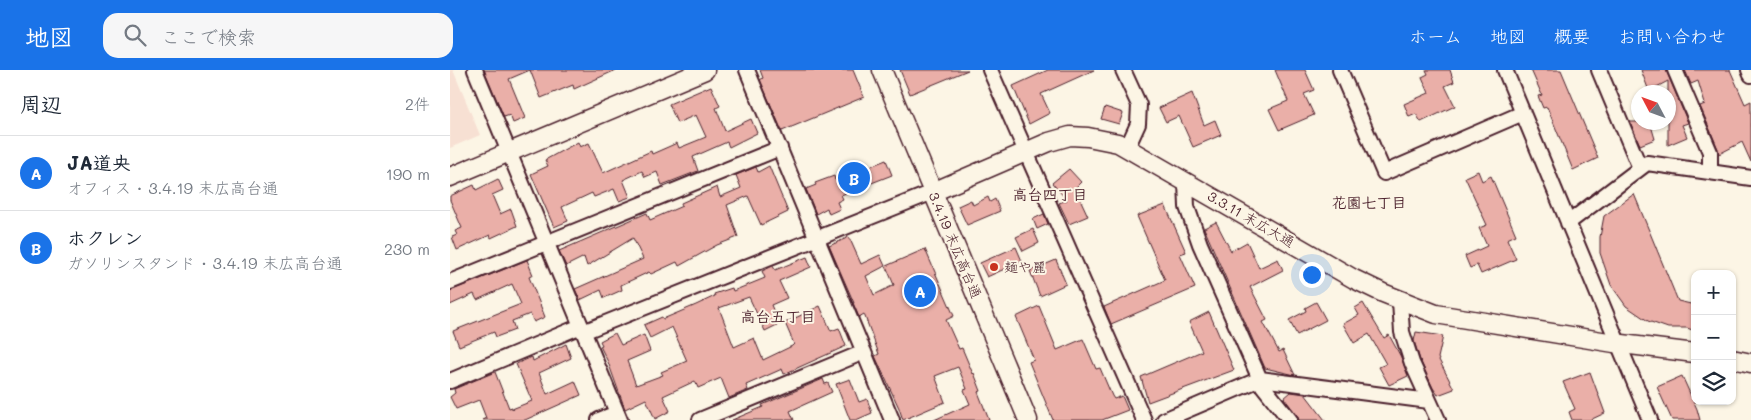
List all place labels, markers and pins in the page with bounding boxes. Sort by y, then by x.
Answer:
pin: B [838,159,870,197]
place label: 麺や麗 [1004,257,1046,276]
marker: 麺や麗 [988,261,1000,273]
pin: A [904,272,936,310]

